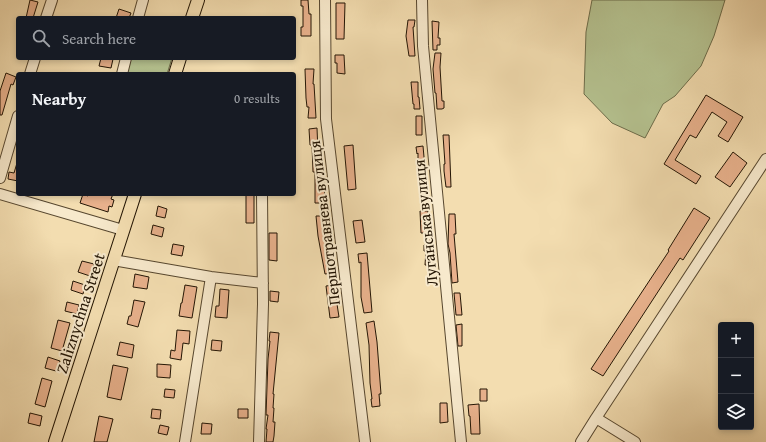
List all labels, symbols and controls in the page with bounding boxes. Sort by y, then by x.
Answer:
search box [16,16,296,60]
icon: search [30,27,52,49]
text: Search here [62,28,136,49]
text: Nearby [32,86,86,111]
text: 0 results [234,89,280,108]
street label: Першотравнева вулиця [302,139,346,307]
street label: Луганська вулиця [406,158,444,288]
street label: Zaliznychna Street [49,249,111,376]
map controls [718,322,754,430]
button: + [718,322,754,358]
button: − [718,358,754,394]
button: layers [718,394,754,430]

